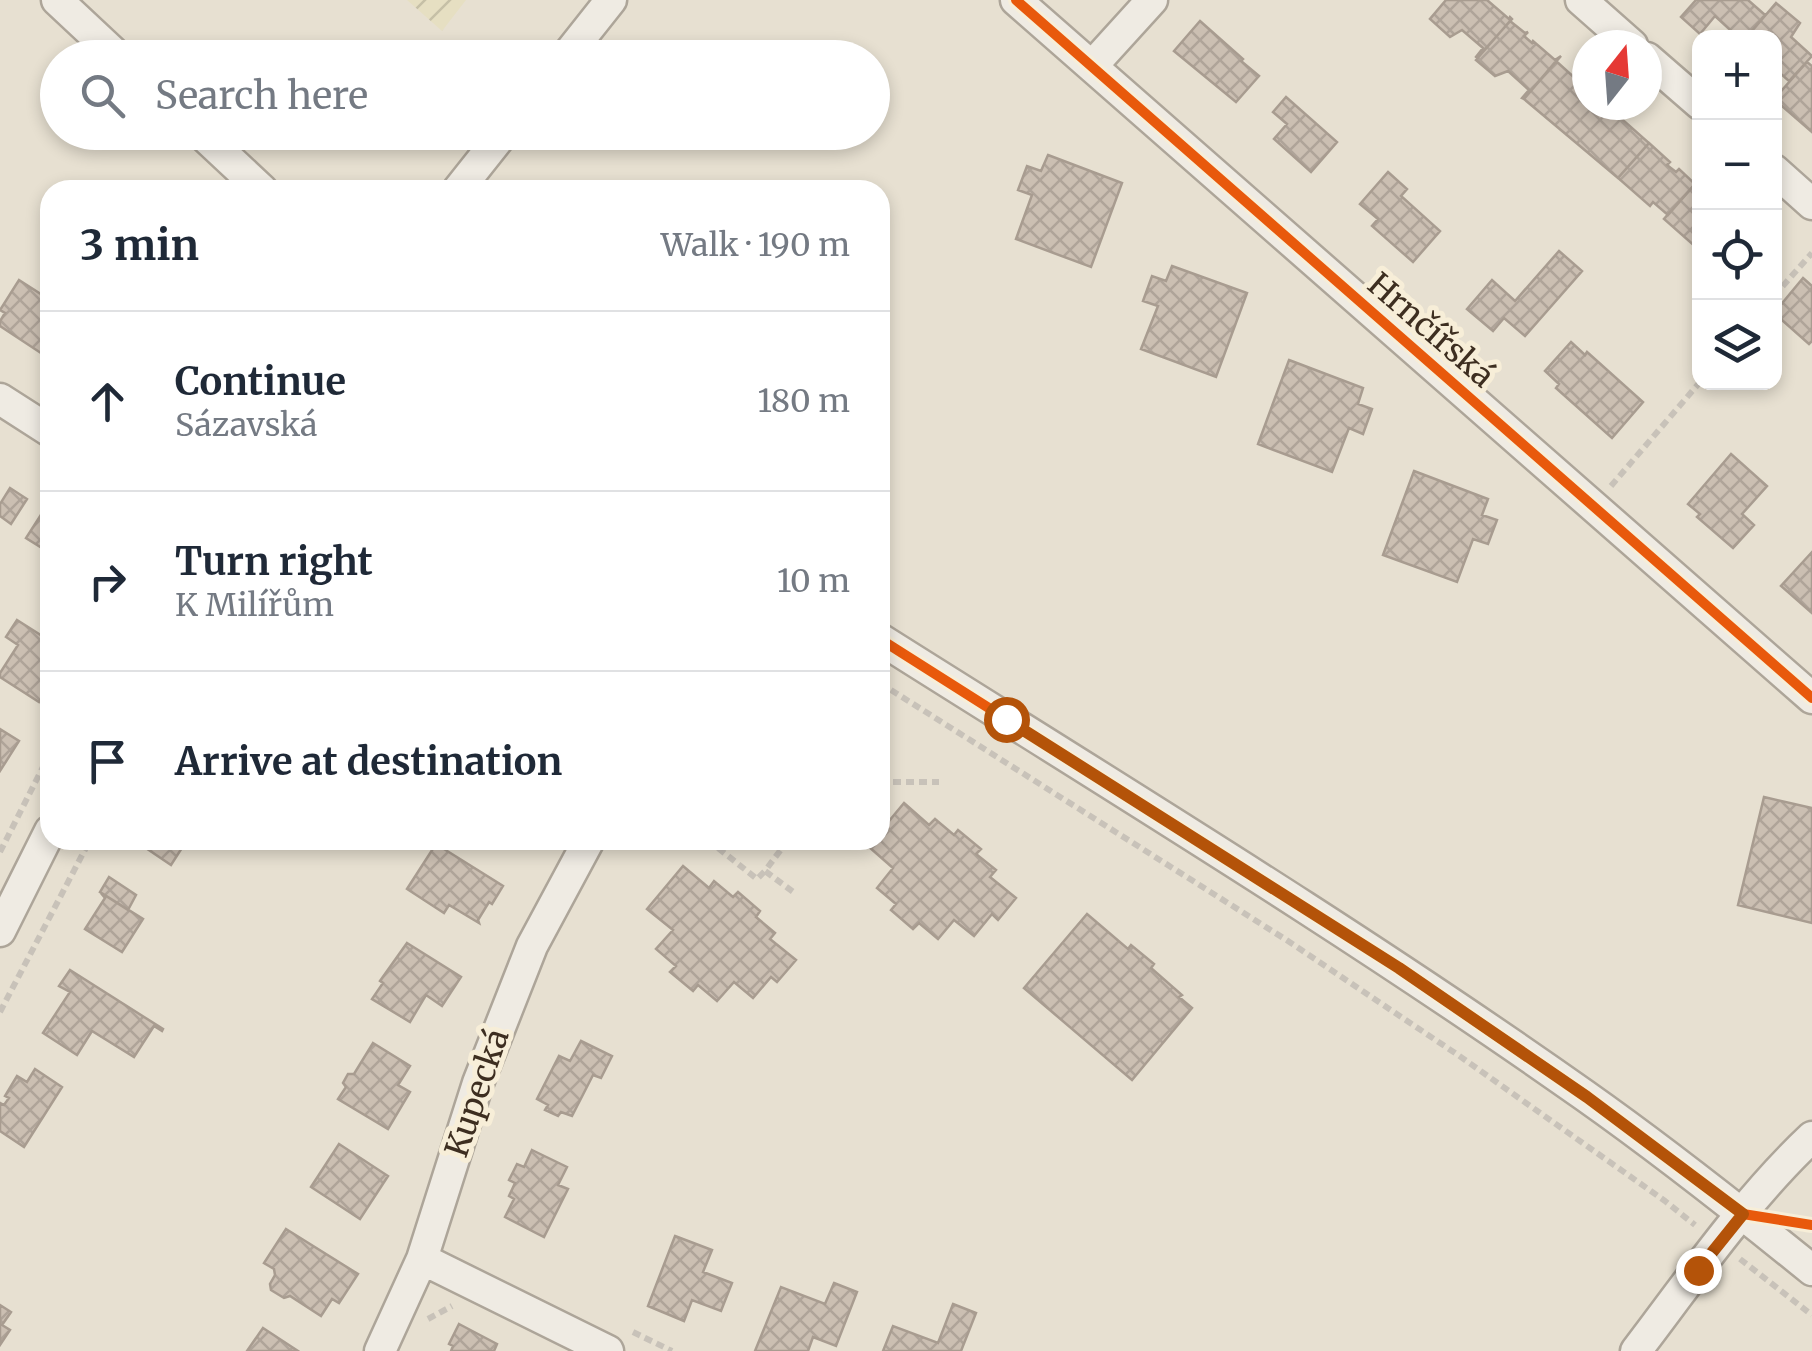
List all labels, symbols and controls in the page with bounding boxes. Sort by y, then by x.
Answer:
north arrow [1572,30,1662,120]
map controls [1692,30,1782,390]
button: + [1692,30,1782,120]
search box [40,40,890,150]
icon: search [75,68,130,123]
text: Search here [155,72,368,119]
button: − [1692,120,1782,210]
button: locate [1692,210,1782,300]
text: 3 min [80,219,199,271]
text: Walk · 190 m [661,225,850,265]
street label: Hrnčířská [1360,264,1502,396]
button: layers [1692,300,1782,390]
text: Continue [175,358,346,405]
icon: ahead [80,374,135,429]
text: 180 m [758,381,850,421]
text: Sázavská [175,405,317,445]
text: Turn right [175,538,373,585]
icon: right [80,554,135,609]
text: 10 m [777,561,850,601]
text: K Milířům [175,585,334,625]
route start [984,697,1030,743]
icon: arrive [80,734,135,789]
text: Arrive at destination [175,738,562,785]
street label: Kupecká [436,1024,518,1162]
route end [1676,1248,1722,1294]

